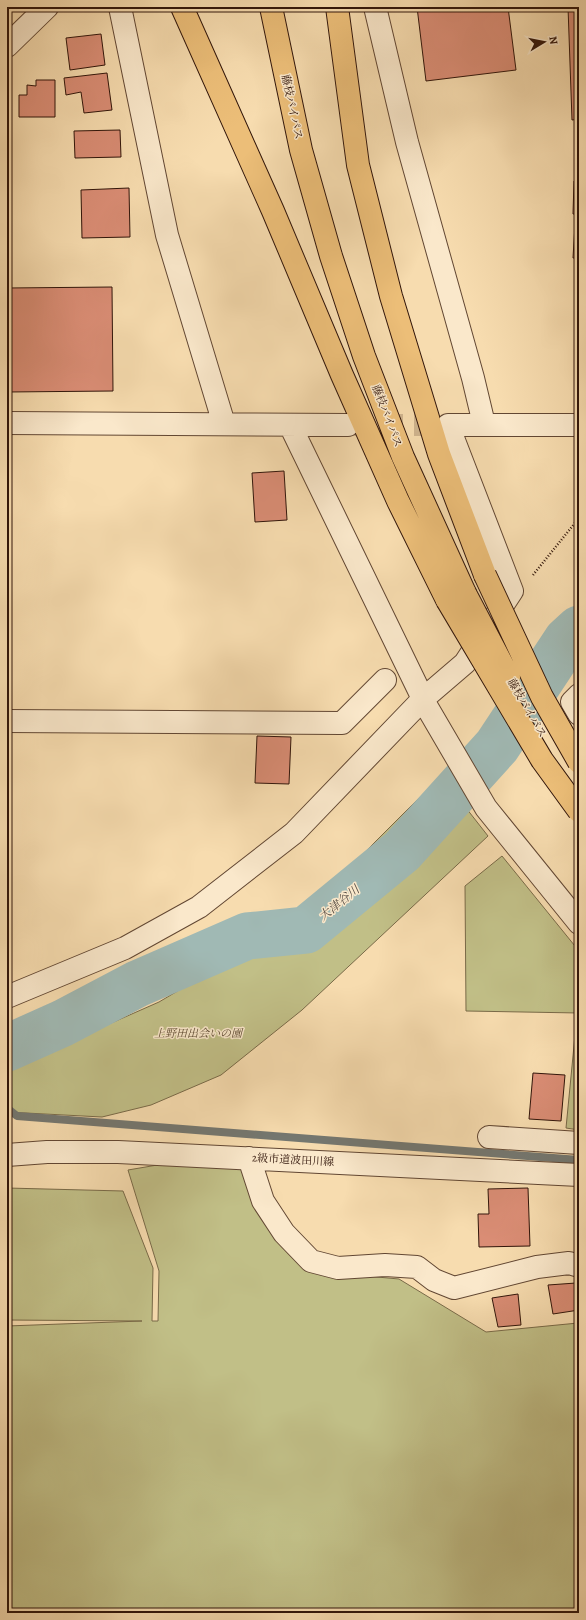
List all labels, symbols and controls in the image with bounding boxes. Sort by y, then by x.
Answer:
north arrow [524,22,564,62]
text: N [545,35,561,46]
street label: 藤枝バイパス [278,73,306,141]
street label: 藤枝バイパス [368,383,406,449]
street label: 藤枝バイパス [504,676,550,740]
water label: 大津谷川 [315,880,364,924]
park label: 上野田出会いの園 [154,1026,244,1041]
street label: 2級市道波田川線 [252,1150,334,1170]

